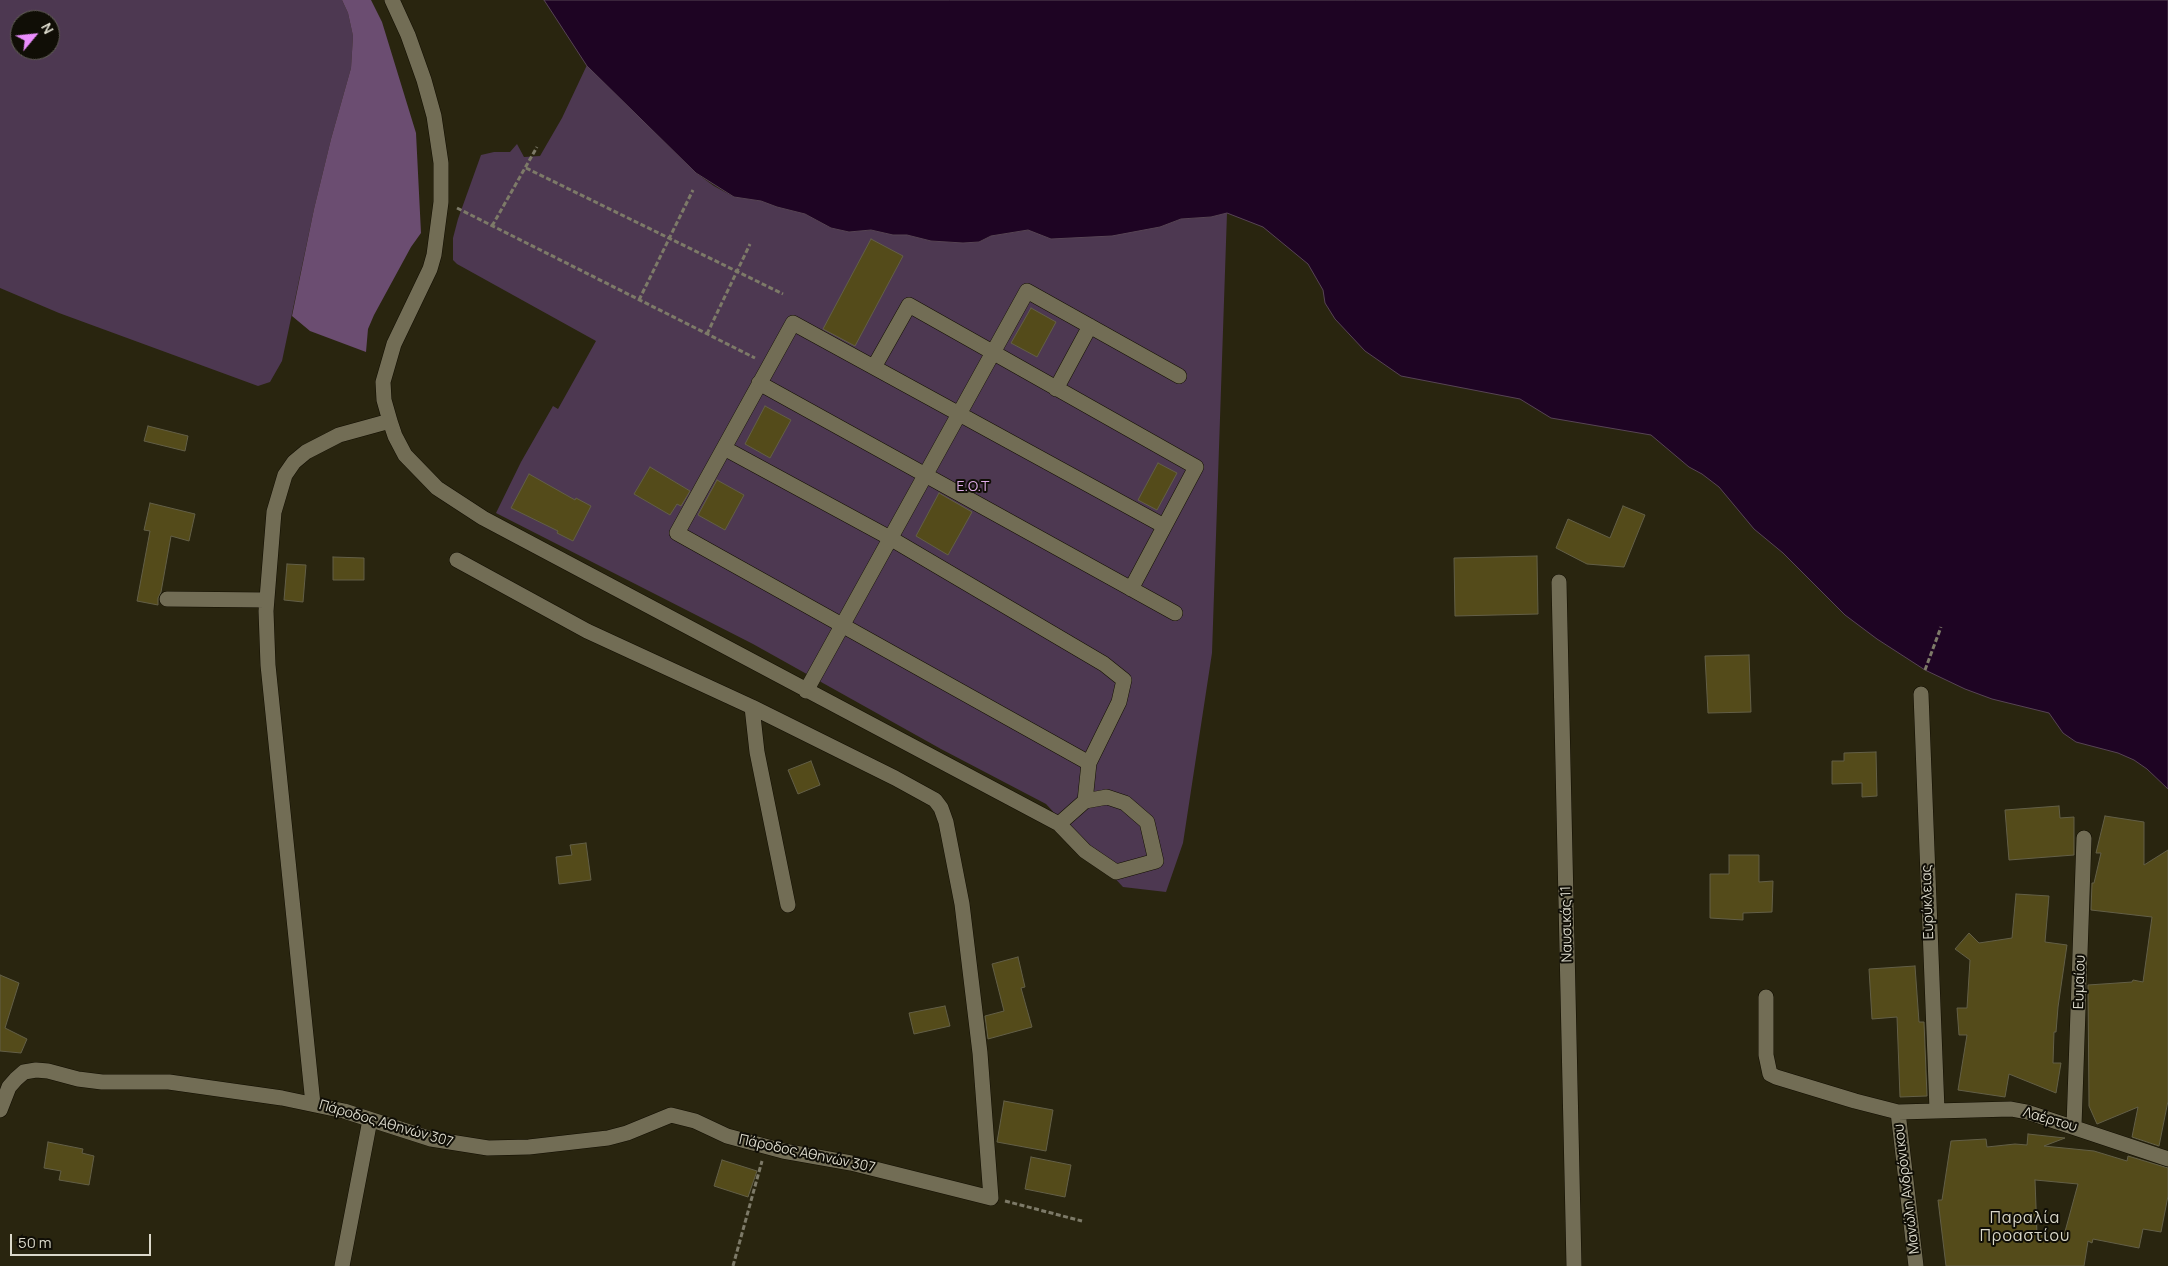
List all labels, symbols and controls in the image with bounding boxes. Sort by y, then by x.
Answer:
north arrow [10,10,60,60]
text: N [37,19,59,37]
park label: E.O.T [957,479,989,495]
street label: Ευρύκλειας [1918,864,1938,940]
street label: Ναυσικάς 11 [1558,886,1576,962]
street label: Ευμαίου [2071,955,2089,1009]
street label: Πάροδος Αθηνών 307 [317,1097,455,1151]
street label: Λαέρτου [2021,1104,2079,1136]
street label: Μανώλη Ανδρόνικου [1891,1123,1923,1255]
street label: Πάροδος Αθηνών 307 [737,1131,877,1177]
district label: Παραλία Προαστίου [1979,1209,2071,1247]
scale bar [12,1224,154,1256]
text: 50 m [18,1232,52,1253]

